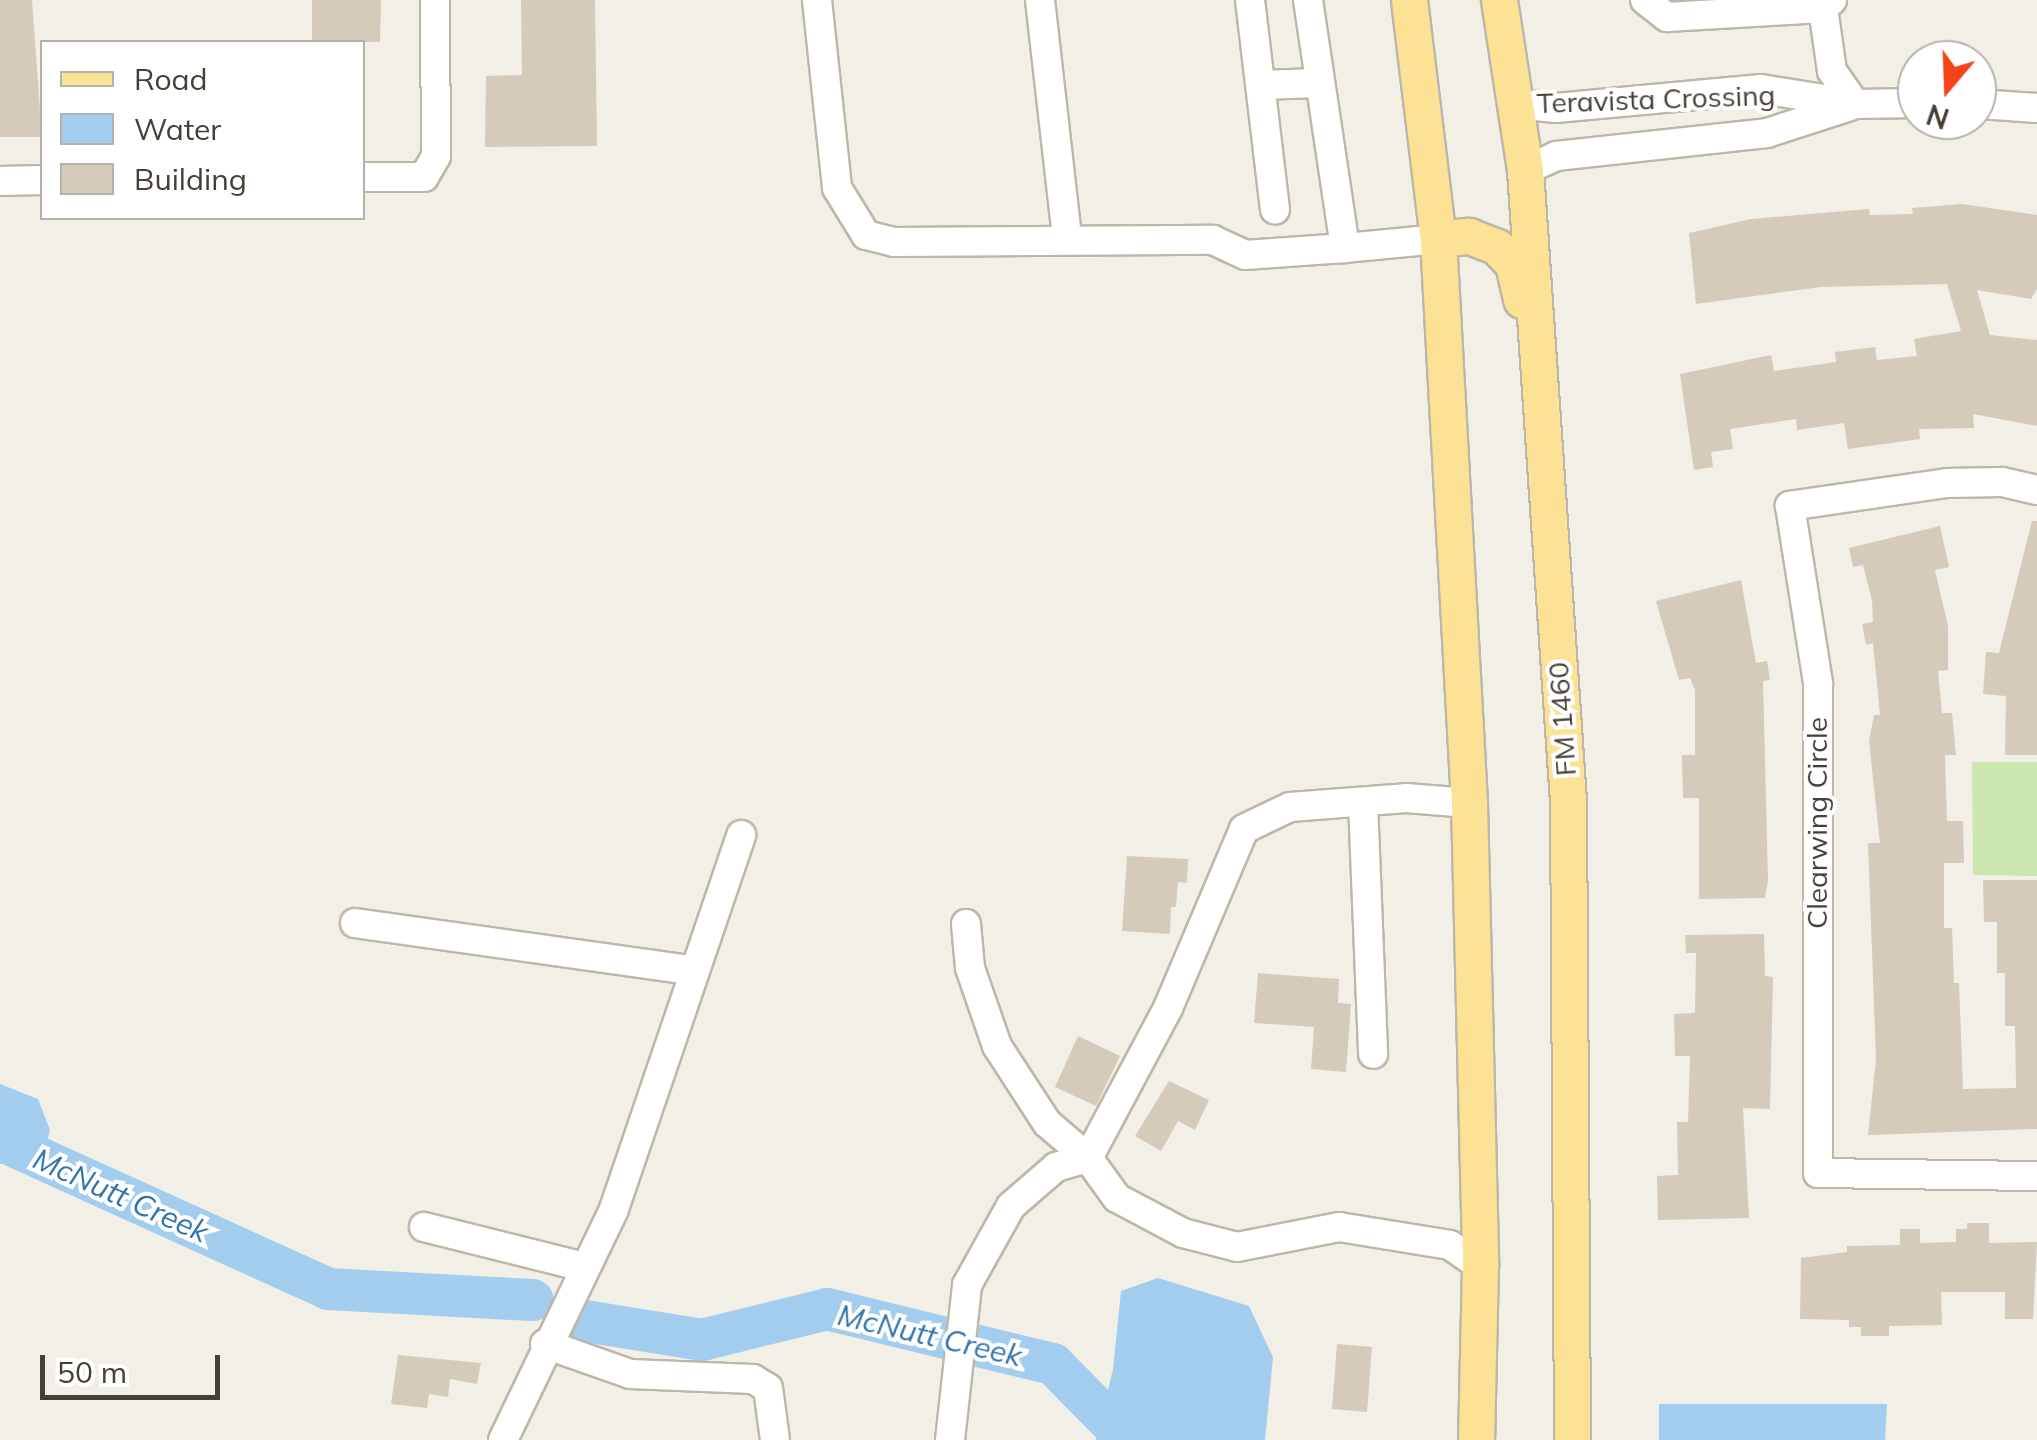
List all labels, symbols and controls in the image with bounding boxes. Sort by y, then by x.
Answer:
legend [40,40,365,220]
north arrow [1897,40,1997,140]
text: Road [134,60,208,98]
street label: Teravista Crossing [1536,78,1776,120]
text: N [1922,97,1953,137]
text: Water [134,110,221,148]
text: Building [134,160,247,198]
street label: FM 1460 [1541,661,1583,777]
street label: Clearwing Circle [1800,717,1834,929]
water label: McNutt Creek [28,1140,214,1250]
water label: McNutt Creek [834,1296,1026,1374]
scale bar [45,1335,225,1397]
text: 50 m [57,1353,127,1391]

